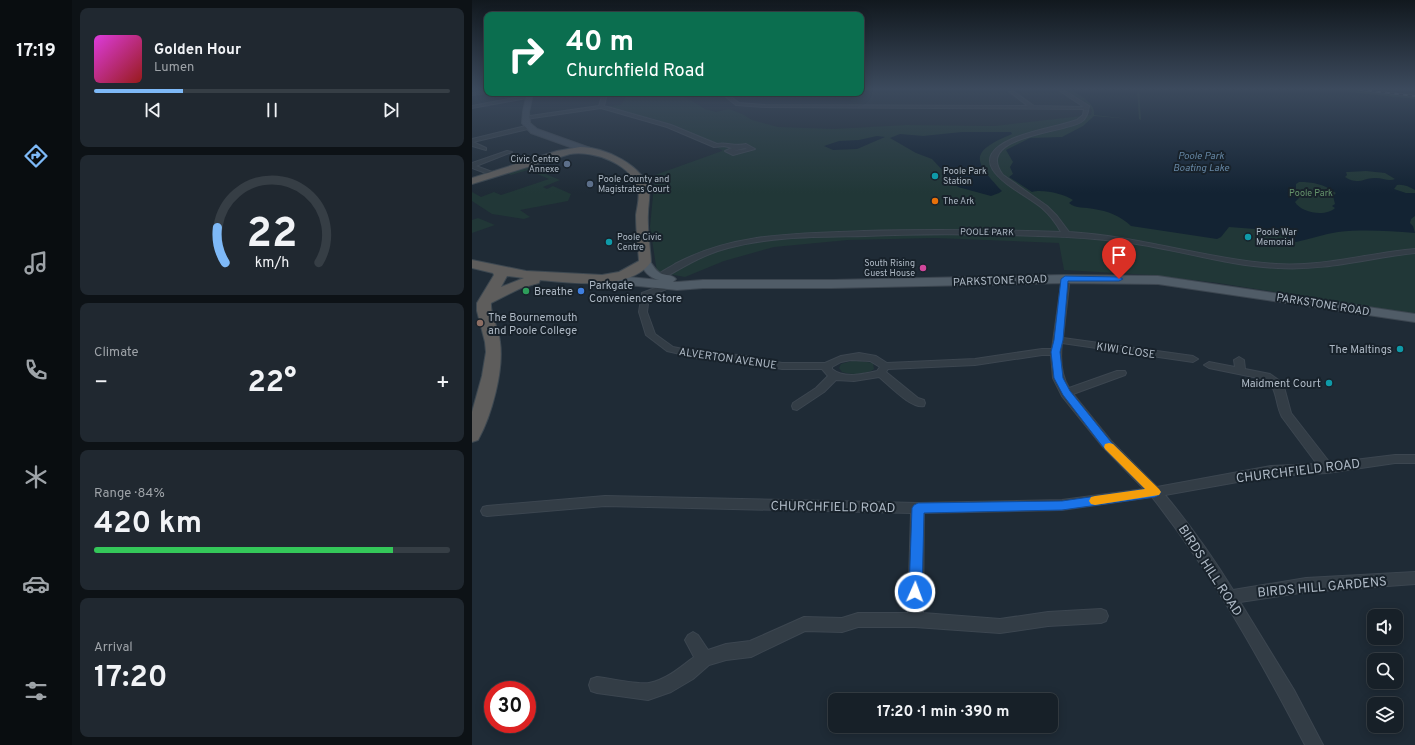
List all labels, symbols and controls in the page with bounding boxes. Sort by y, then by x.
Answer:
text: 40 m [566,25,634,61]
icon: right [500,28,552,80]
text: 17:19 [16,40,56,63]
text: Golden Hour [154,41,241,60]
text: Lumen [154,60,194,76]
text: Churchfield Road [566,60,705,83]
icon: previous [142,99,164,121]
icon: pause [261,99,283,121]
icon: next [380,99,402,121]
icon: directions [22,142,50,170]
water label: Poole Park Boating Lake [1173,150,1230,175]
place label: Civic Centre Annexe [510,154,559,175]
marker: Civic Centre Annexe [562,159,572,169]
place label: Poole Park Station [943,166,987,187]
marker: Poole Park Station [930,171,940,181]
place label: Poole County and Magistrates Court [598,174,670,195]
marker: Poole County and Magistrates Court [585,179,595,189]
park label: Poole Park [1289,188,1333,199]
marker: The Ark [930,196,940,206]
place label: The Ark [943,196,975,207]
text: 22 [247,209,297,262]
street label: POOLE PARK [960,227,1014,238]
place label: Poole War Memorial [1256,227,1297,248]
place label: Poole Civic Centre [617,232,662,253]
marker: Poole War Memorial [1243,232,1253,242]
marker: Poole Civic Centre [604,237,614,247]
pin [1102,238,1136,279]
icon: arrive [1108,244,1130,266]
icon: music [22,249,50,277]
text: km/h [255,254,289,272]
place label: South Rising Guest House [864,258,915,279]
marker: South Rising Guest House [918,263,928,273]
street label: PARKSTONE ROAD [953,272,1047,290]
place label: Parkgate Convenience Store [589,279,682,306]
place label: Breathe [534,285,573,299]
marker: Breathe [521,286,531,296]
marker: Parkgate Convenience Store [576,286,586,296]
street label: PARKSTONE ROAD [1275,291,1370,319]
place label: The Bournemouth and Poole College [488,311,578,338]
marker: The Bournemouth and Poole College [475,318,485,328]
street label: KIWI CLOSE [1095,340,1156,362]
place label: The Maltings [1329,343,1392,357]
marker: The Maltings [1395,344,1405,354]
text: Climate [94,345,139,361]
street label: ALVERTON AVENUE [678,345,778,373]
icon: phone [22,356,50,384]
text: 22° [247,365,297,402]
text: − [94,370,108,397]
text: + [436,370,450,397]
place label: Maidment Court [1241,377,1321,391]
marker: Maidment Court [1324,378,1334,388]
street label: CHURCHFIELD ROAD [1235,456,1361,488]
icon: climate [22,463,50,491]
text: Range · 84% [94,486,165,502]
street label: CHURCHFIELD ROAD [770,499,896,517]
text: 420 km [94,506,202,543]
street label: BIRDS HILL ROAD [1174,523,1245,620]
icon: car [22,570,50,598]
position arrow [894,571,936,613]
street label: BIRDS HILL GARDENS [1257,574,1388,602]
map controls [1367,609,1403,733]
button: sound [1367,609,1403,645]
text: Arrival [94,640,133,656]
button: search [1367,653,1403,689]
text: 17:20 [94,660,167,697]
icon: filters [22,677,50,705]
speed limit sign: 30 [484,681,536,733]
button: layers [1367,697,1403,733]
text: 17:20 · 1 min · 390 m [877,703,1009,722]

